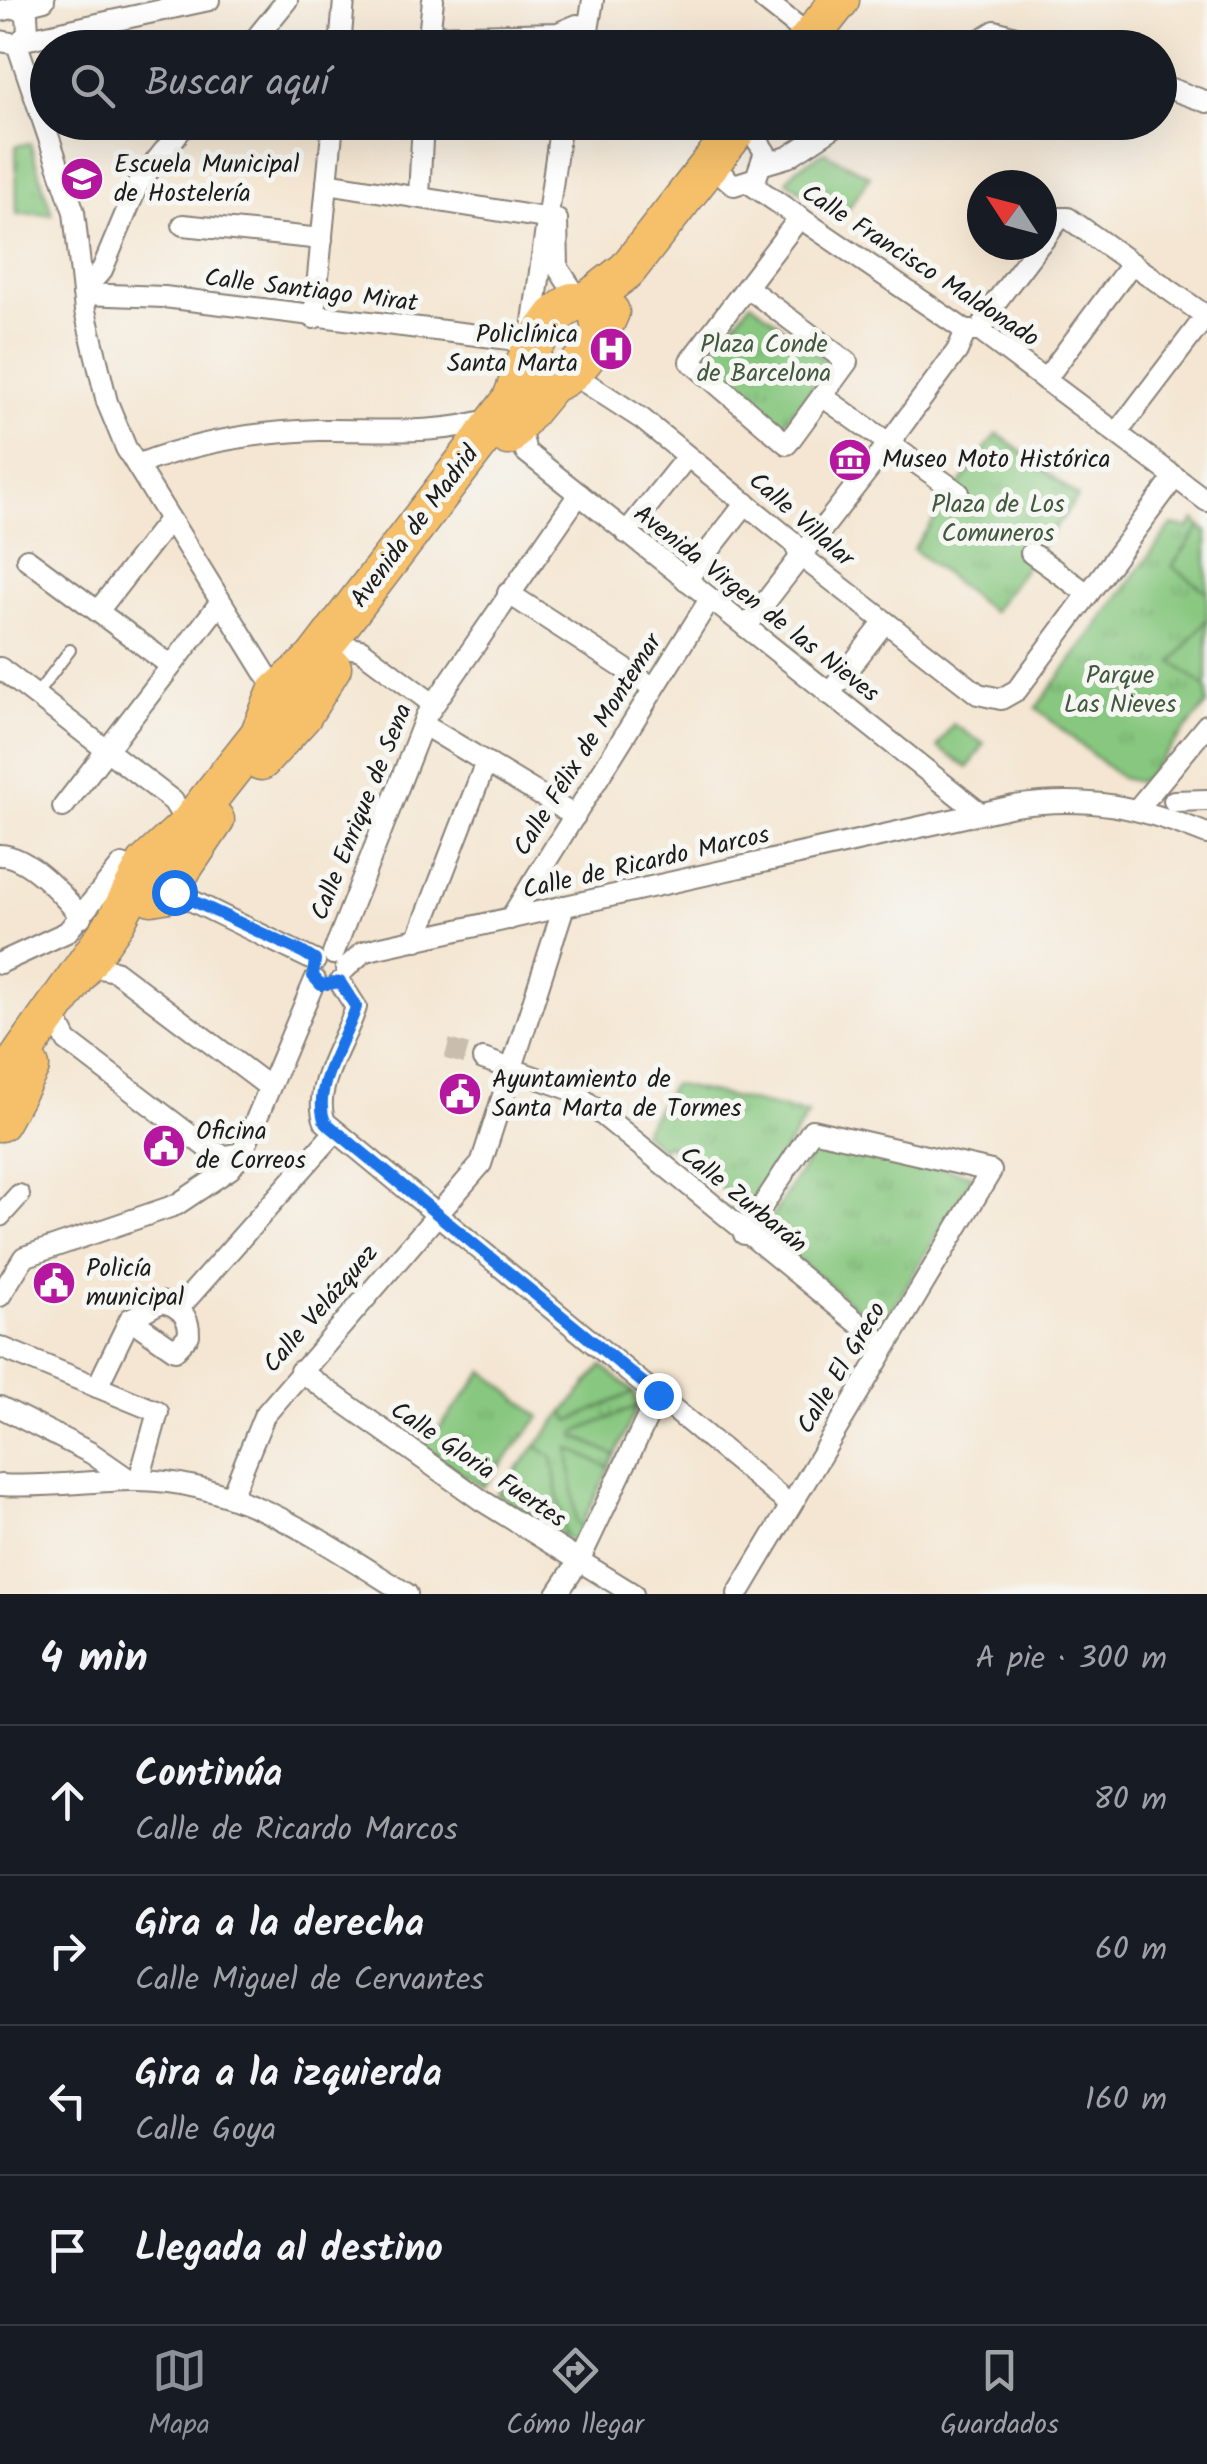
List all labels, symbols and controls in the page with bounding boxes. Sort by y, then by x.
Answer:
search box [30,30,1177,140]
text: Buscar aquí [145,55,329,115]
icon: search [65,58,120,113]
place label: Escuela Municipal de Hostelería [114,145,299,214]
school or university icon: Escuela Municipal de Hostelería [59,156,105,202]
north arrow [967,170,1057,260]
street label: Calle Francisco Maldonado [793,174,1047,358]
street label: Calle Santiago Mirat [202,258,420,324]
place label: Policlínica Santa Marta [447,315,578,384]
park label: Plaza Conde de Barcelona [697,325,831,394]
hospital icon: Policlínica Santa Marta [588,326,634,372]
street label: Avenida de Madrid [340,436,491,617]
museum icon: Museo Moto Histórica [827,437,873,483]
place label: Museo Moto Histórica [882,440,1110,480]
street label: Calle Villalar [739,462,864,579]
park label: Plaza de Los Comuneros [931,485,1065,554]
street label: Avenida Virgen de las Nieves [624,495,888,713]
street label: Calle Félix de Montemar [503,624,674,864]
park label: Parque Las Nieves [1064,656,1177,725]
street label: Calle Enrique de Sena [300,697,424,927]
street label: Calle de Ricardo Marcos [519,815,774,911]
route start [152,870,198,916]
place label: Ayuntamiento de Santa Marta de Tormes [492,1060,742,1129]
public building icon: Ayuntamiento de Santa Marta de Tormes [437,1071,483,1117]
place label: Oficina de Correos [196,1112,306,1181]
public building icon: Oficina de Correos [141,1123,187,1169]
street label: Calle Zurbarán [670,1136,816,1264]
street label: Calle Velázquez [253,1236,389,1382]
place label: Policía municipal [86,1249,184,1318]
public building icon: Policía municipal [31,1260,77,1306]
street label: Calle El Greco [787,1294,897,1442]
route end [636,1373,682,1419]
street label: Calle Gloria Fuertes [382,1391,574,1539]
text: 4 min [40,1626,148,1693]
text: A pie · 300 m [976,1634,1167,1685]
text: Continúa [135,1745,282,1805]
icon: ahead [40,1773,95,1828]
text: 80 m [1093,1775,1167,1826]
text: Calle de Ricardo Marcos [135,1805,458,1856]
text: Gira a la derecha [135,1895,424,1955]
icon: right [40,1923,95,1978]
text: 60 m [1095,1925,1167,1976]
text: Calle Miguel de Cervantes [135,1955,484,2006]
text: Gira a la izquierda [135,2045,442,2105]
icon: left [40,2073,95,2128]
text: 160 m [1085,2075,1167,2126]
text: Calle Goya [135,2105,276,2156]
text: Llegada al destino [135,2220,443,2280]
icon: arrive [40,2223,95,2278]
tab: Mapa [148,2343,210,2448]
tab: Cómo llegar [506,2343,644,2448]
tab: Guardados [940,2343,1059,2448]

